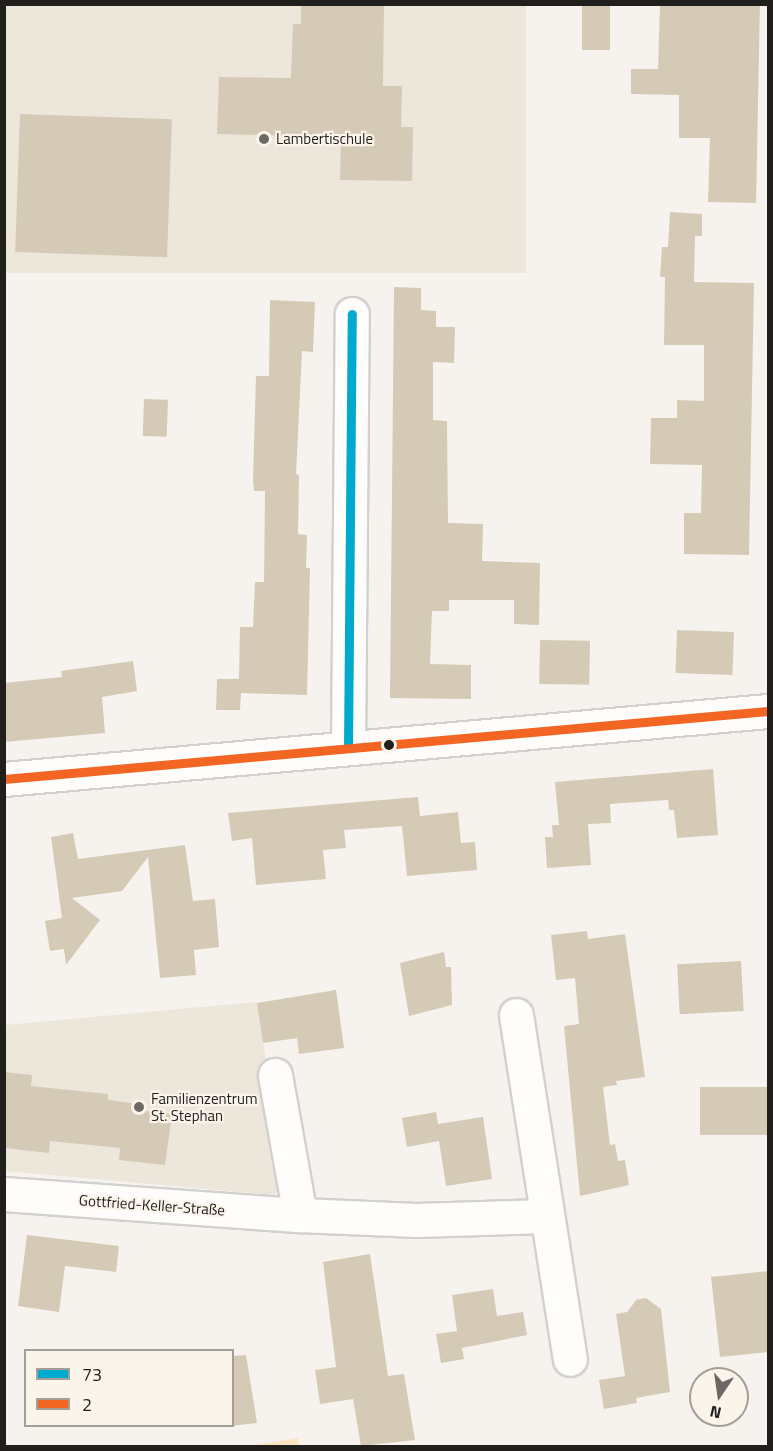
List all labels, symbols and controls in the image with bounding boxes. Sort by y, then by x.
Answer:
place label: Lambertischule [276,130,373,148]
marker: Lambertischule [257,132,271,146]
unlabelled marker [383,739,395,751]
place label: Familienzentrum St. Stephan [151,1089,257,1124]
marker: Familienzentrum St. Stephan [132,1100,146,1114]
street label: Gottfried-Keller-Straße [78,1191,226,1219]
legend [24,1349,234,1427]
text: 73 [82,1361,102,1388]
north arrow [689,1367,749,1427]
text: 2 [82,1391,92,1418]
text: N [707,1400,724,1426]

